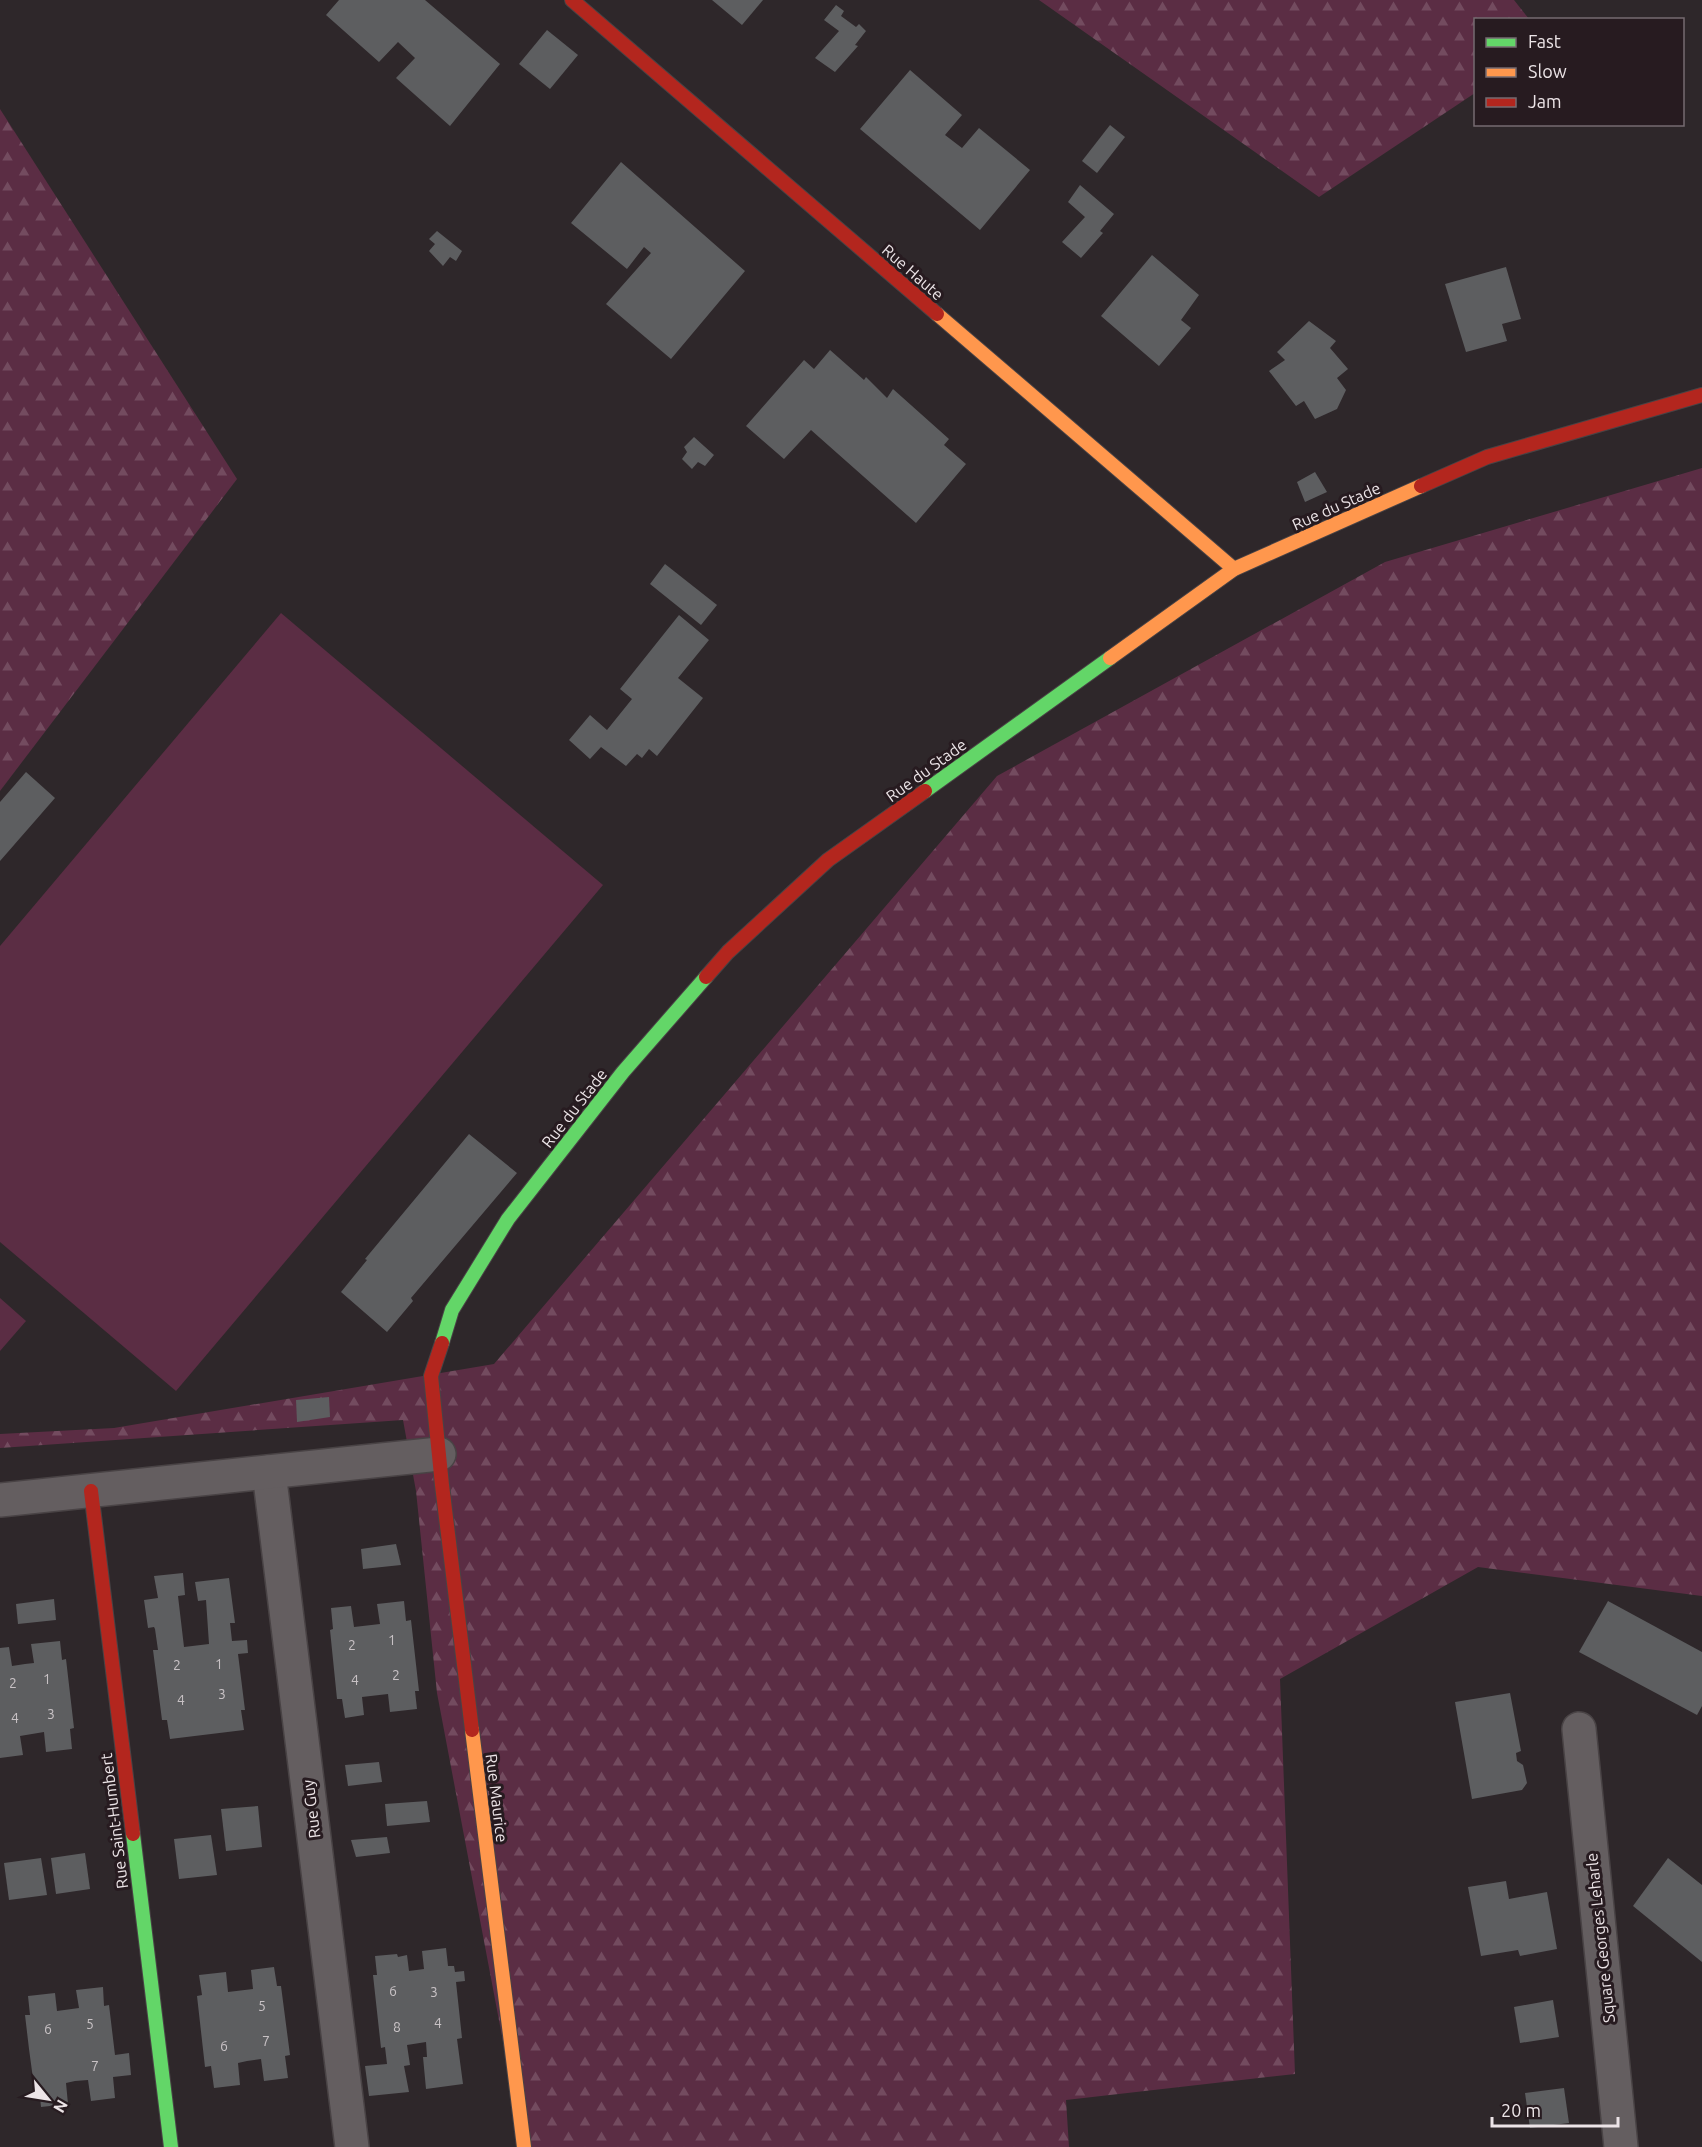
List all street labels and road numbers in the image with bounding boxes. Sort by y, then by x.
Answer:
street label: Rue Haute [879,241,947,303]
street label: Rue du Stade [1289,478,1383,534]
street label: Rue du Stade [882,735,970,805]
street label: Rue du Stade [538,1065,610,1151]
street label: Rue Saint-Humbert [97,1752,131,1890]
street label: Rue Maurice [483,1753,511,1843]
street label: Rue Guy [298,1778,324,1839]
street label: Square Georges Leharle [1582,1852,1618,2024]

